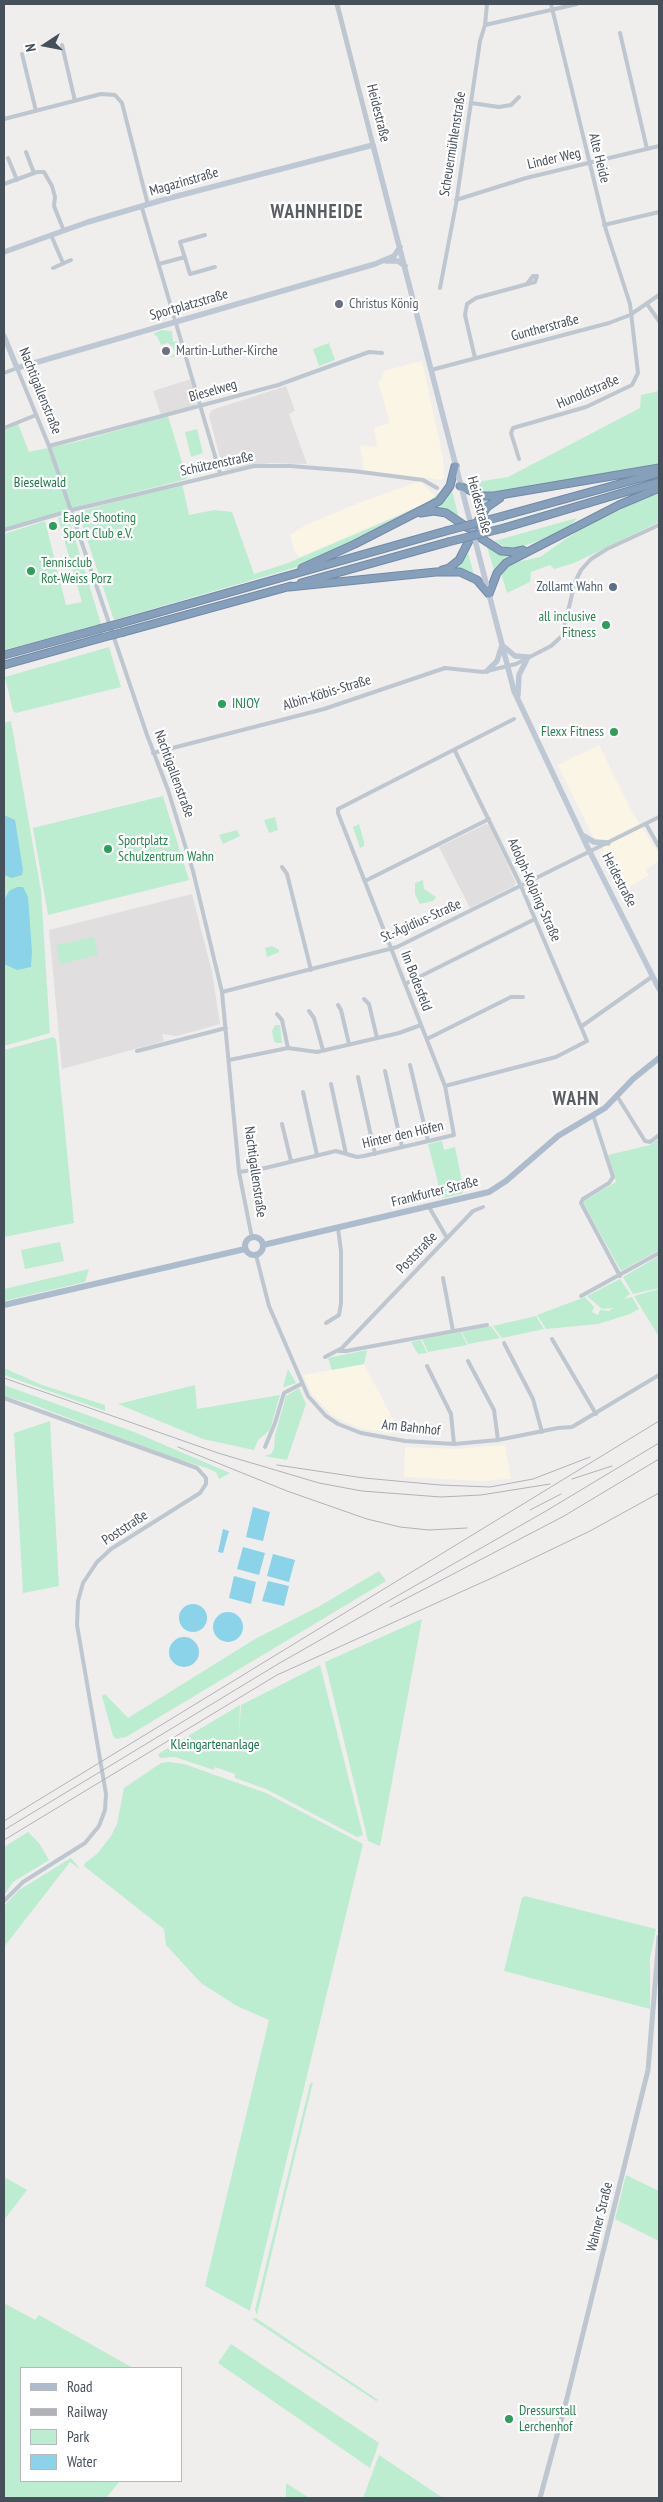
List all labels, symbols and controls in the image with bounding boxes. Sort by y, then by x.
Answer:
north arrow [20,20,70,70]
text: N [21,42,40,53]
street label: Heidestraße [363,82,393,144]
street label: Scheuermühlenstraße [436,90,470,198]
street label: Alte Heide [585,131,613,185]
street label: Linder Weg [526,145,582,173]
street label: Magazinstraße [148,164,220,200]
district label: WAHNHEIDE [269,202,365,224]
street label: Sportplatzstraße [148,286,230,324]
place label: Christus König [349,296,418,312]
marker: Christus König [333,298,345,310]
street label: Guntherstraße [509,311,581,345]
place label: Martin-Luther-Kirche [176,343,278,359]
street label: Nachtigallenstraße [15,345,65,437]
marker: Martin-Luther-Kirche [160,345,172,357]
street label: Hunoldstraße [554,371,622,413]
street label: Bieselweg [187,376,239,406]
street label: Schützenstraße [179,448,255,480]
street label: Heidestraße [463,474,495,536]
park label: Bieselwald [14,475,66,491]
place label: Eagle Shooting Sport Club e.V. [63,510,136,542]
marker: Eagle Shooting Sport Club e.V. [47,520,59,532]
place label: Tennisclub Rot-Weiss Porz [41,555,112,588]
marker: Tennisclub Rot-Weiss Porz [25,565,37,577]
place label: Zollamt Wahn [536,579,603,595]
marker: Zollamt Wahn [607,581,619,593]
place label: all inclusive Fitness [538,609,596,642]
marker: all inclusive Fitness [600,619,612,631]
street label: Albin-Köbis-Straße [281,672,373,714]
place label: INJOY [232,696,260,712]
marker: INJOY [216,698,228,710]
place label: Flexx Fitness [541,724,604,740]
marker: Flexx Fitness [608,726,620,738]
street label: Nachtigallenstraße [150,728,198,820]
place label: Sportplatz Schulzentrum Wahn [118,833,214,866]
street label: Adolph-Kolping-Straße [504,836,564,944]
marker: Sportplatz Schulzentrum Wahn [102,843,114,855]
street label: Heidestraße [598,850,640,910]
street label: St.-Ägidius-Straße [378,896,464,946]
street label: Im Bodesfeld [397,949,435,1013]
district label: WAHN [552,1089,600,1111]
street label: Hinter den Höfen [361,1118,445,1152]
street label: Nachtigallenstraße [240,1125,270,1219]
street label: Frankfurter Straße [390,1173,480,1211]
street label: Poststraße [393,1229,441,1277]
street label: Am Bahnhof [381,1417,441,1439]
street label: Poststraße [99,1507,151,1549]
park label: Kleingartenanlage [170,1737,260,1753]
street label: Wahner Straße [583,2180,617,2254]
legend [20,2367,182,2482]
text: Road [67,2377,93,2396]
text: Railway [67,2402,107,2421]
place label: Dressurstall Lerchenhof [519,2403,576,2436]
marker: Dressurstall Lerchenhof [503,2413,515,2425]
text: Park [67,2427,89,2446]
text: Water [67,2452,97,2471]

